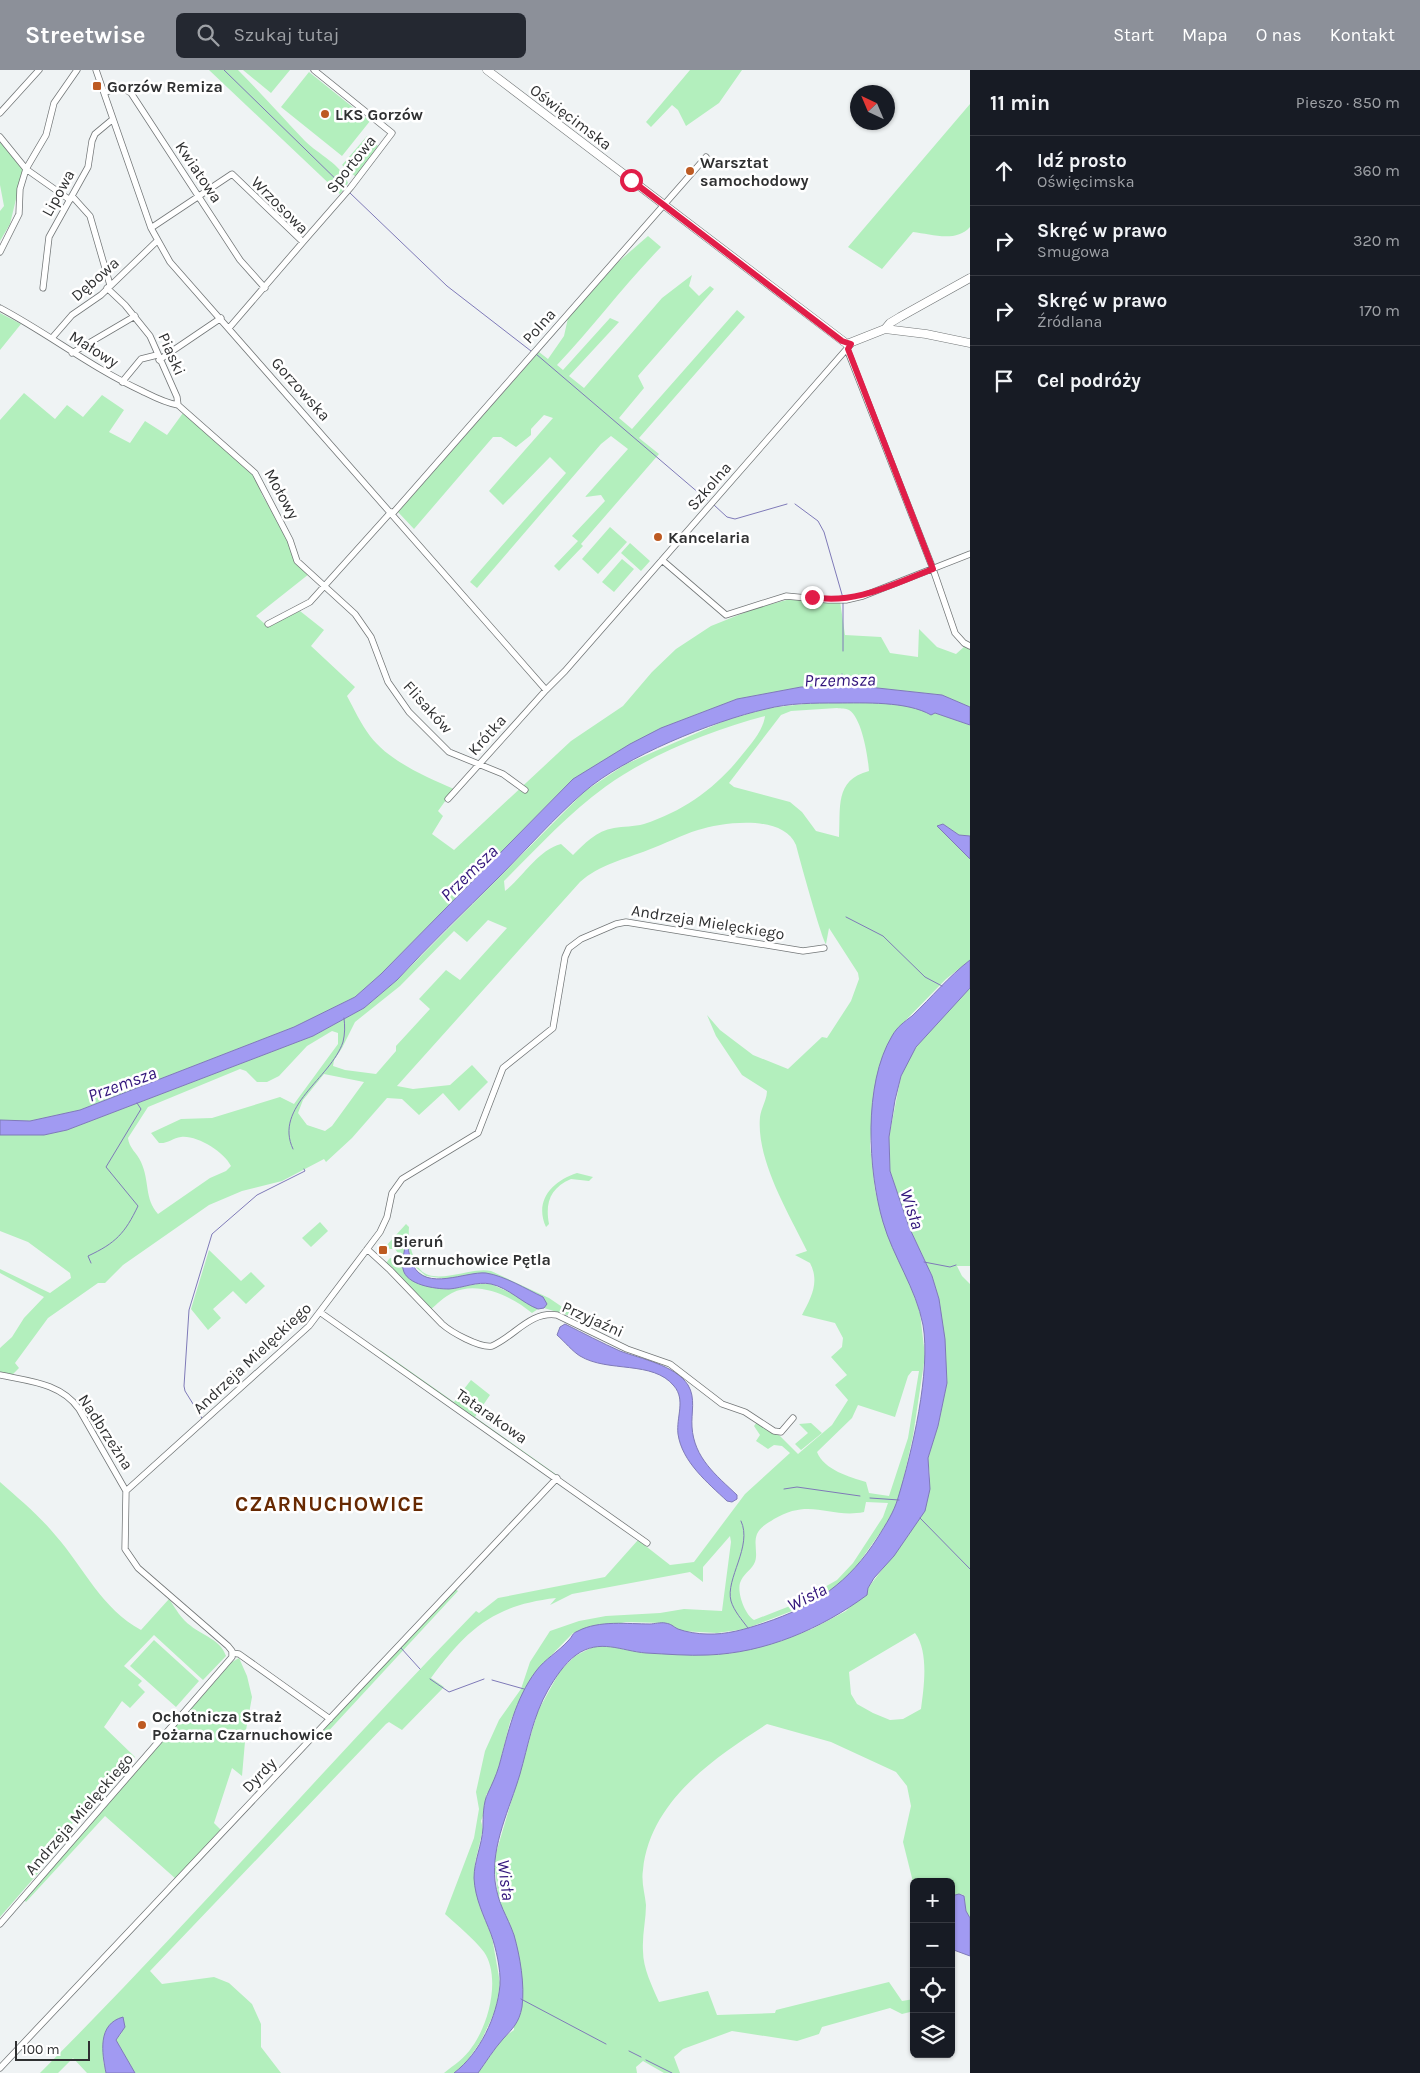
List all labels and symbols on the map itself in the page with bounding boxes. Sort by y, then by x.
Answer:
place label: Gorzów Remiza [107,77,223,96]
marker: Gorzów Remiza [91,80,103,92]
street label: Oświęcimska [526,80,616,154]
north arrow [850,85,895,130]
place label: LKS Gorzów [335,105,423,124]
marker: LKS Gorzów [319,108,331,120]
street label: Sportowa [322,131,380,197]
street label: Kwiatowa [172,138,226,206]
place label: Warsztat samochodowy [700,153,809,190]
marker: Warsztat samochodowy [684,165,696,177]
street label: Lipowa [37,166,79,220]
route start [620,169,643,192]
street label: Wrzosowa [247,172,313,238]
street label: Dębowa [67,253,123,305]
street label: Polna [518,305,560,347]
street label: Małowy [66,326,123,372]
street label: Piaski [154,330,190,378]
street label: Gorzowska [268,353,334,425]
street label: Szkolna [683,458,735,514]
street label: Mołowy [260,466,304,523]
place label: Kancelaria [668,528,750,547]
marker: Kancelaria [652,531,664,543]
route end [801,586,824,609]
water label: Przemsza [804,668,876,692]
street label: Flisaków [399,677,457,738]
street label: Krótka [464,711,510,759]
water label: Przemsza [436,840,502,906]
street label: Andrzeja Mielęckiego [630,901,786,943]
water label: Przemsza [85,1061,159,1107]
water label: Wisła [895,1186,929,1232]
place label: Bieruń Czarnuchowice Pętla [393,1232,551,1269]
marker: Bieruń Czarnuchowice Pętla [377,1244,389,1256]
street label: Przyjaźni [559,1297,627,1341]
street label: Andrzeja Mielęckiego [189,1298,315,1418]
street label: Tatarakowa [453,1384,531,1448]
street label: Nadbrzeżna [75,1391,137,1473]
district label: CZARNUCHOWICE [235,1492,425,1516]
water label: Wisła [784,1578,830,1616]
place label: Ochotnicza Straż Pożarna Czarnuchowice [152,1707,333,1744]
marker: Ochotnicza Straż Pożarna Czarnuchowice [136,1719,148,1731]
street label: Andrzeja Mielęckiego [21,1749,137,1879]
street label: Dyrdy [238,1753,280,1796]
water label: Wisła [493,1858,519,1902]
scale bar [15,2038,90,2061]

